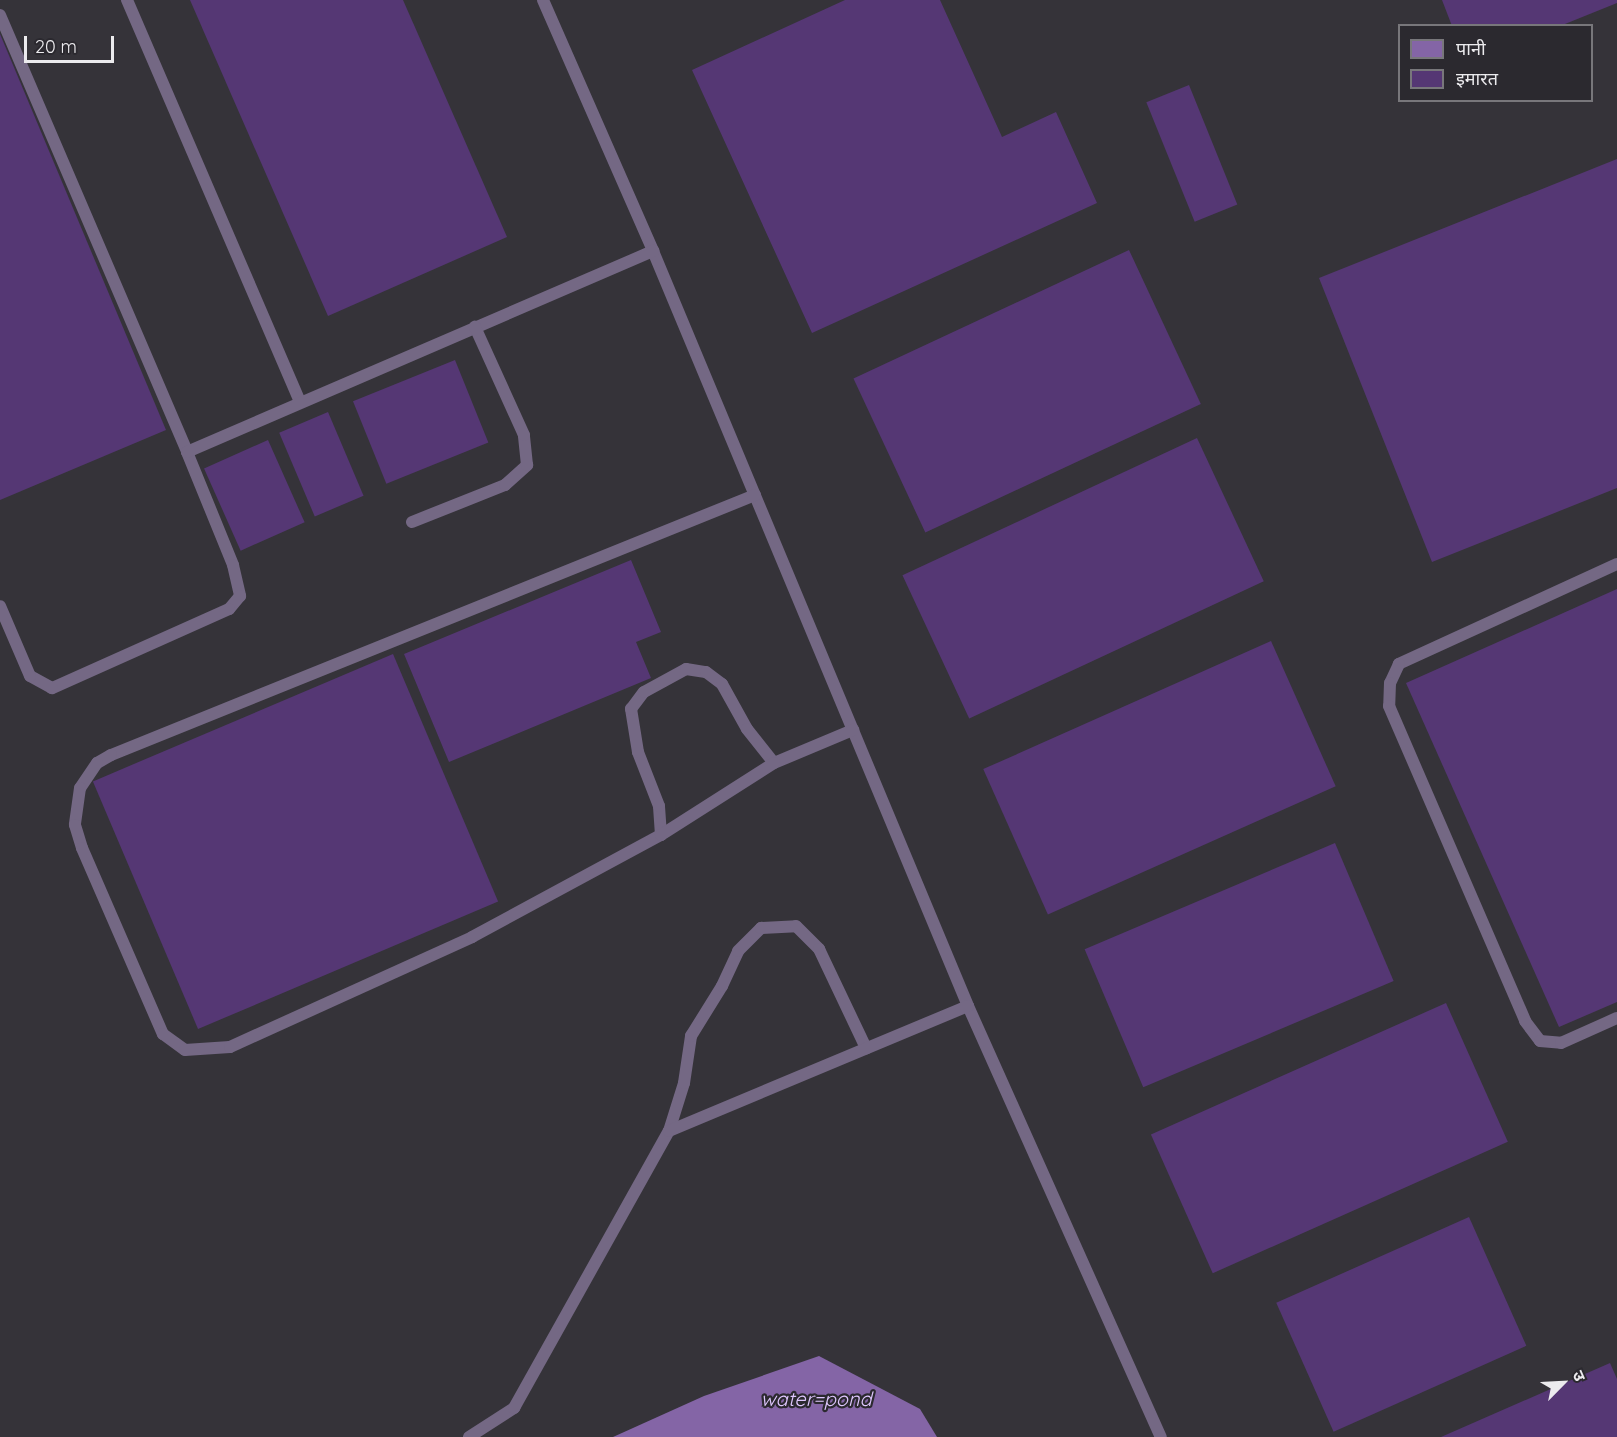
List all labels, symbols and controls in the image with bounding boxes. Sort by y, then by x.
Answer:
scale bar [27,24,117,62]
legend [1398,24,1593,102]
text: 20 m [35,35,77,58]
text: पानी [1456,37,1486,60]
text: इमारत [1456,67,1498,90]
north arrow [1533,1353,1593,1413]
text: उ [1568,1367,1590,1384]
water label: water=pond [760,1386,872,1410]

